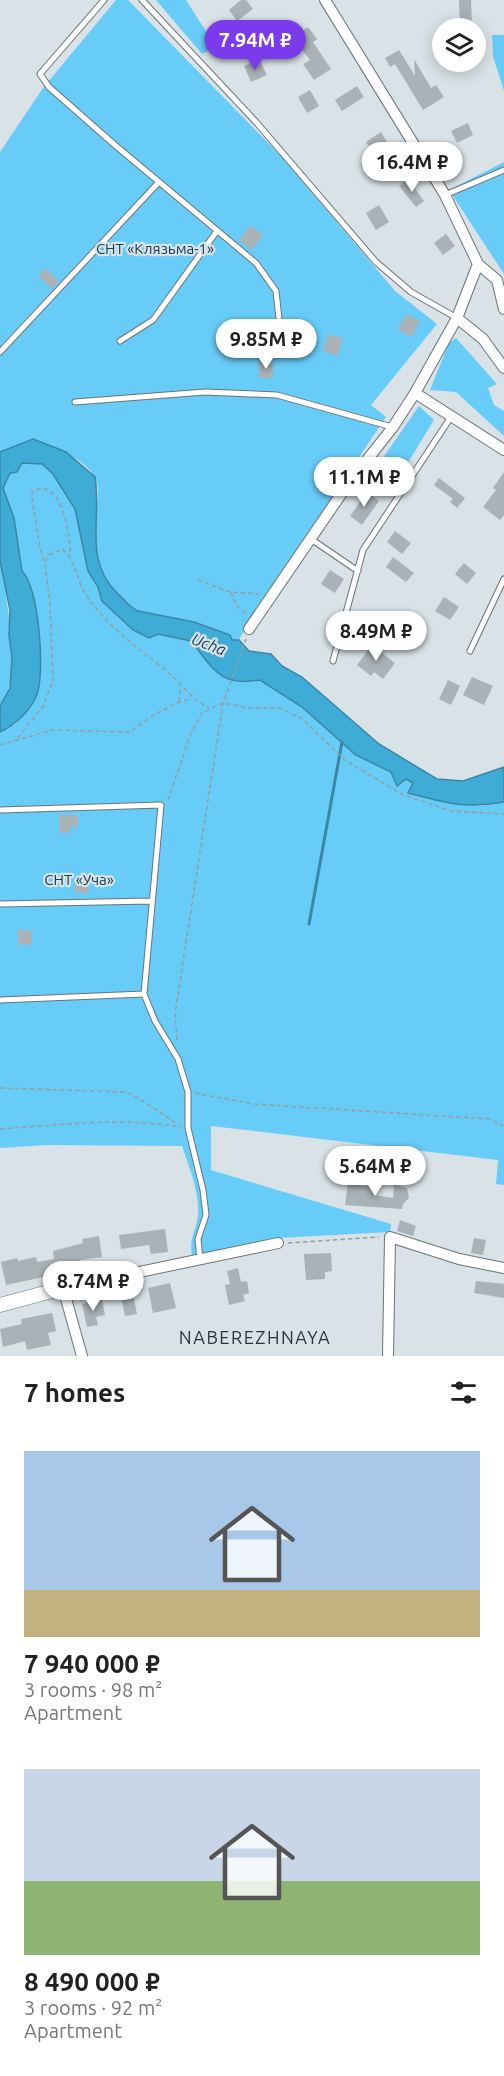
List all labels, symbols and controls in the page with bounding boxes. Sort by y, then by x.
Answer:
map controls [432,18,486,72]
button: layers [432,18,486,72]
pin: 7.94M ₽ [200,20,310,71]
text: 7.94M ₽ [219,28,291,51]
pin: 16.4M ₽ [357,142,467,193]
text: 16.4M ₽ [376,150,448,173]
park label: СНТ «Клязьма-1» [96,240,214,257]
pin: 9.85M ₽ [211,319,321,370]
text: 9.85M ₽ [230,327,302,350]
pin: 11.1M ₽ [309,457,419,508]
text: 11.1M ₽ [328,465,400,488]
pin: 8.49M ₽ [321,611,431,662]
text: 8.49M ₽ [340,619,412,642]
water label: Ucha [189,629,229,659]
park label: СНТ «Уча» [44,871,114,888]
pin: 5.64M ₽ [320,1146,430,1197]
text: 5.64M ₽ [339,1154,411,1177]
pin: 8.74M ₽ [38,1261,148,1312]
text: 8.74M ₽ [57,1269,129,1292]
district label: NABEREZHNAYA [179,1327,331,1347]
icon: filters [447,1376,480,1409]
text: 7 homes [24,1378,125,1407]
icon: home [198,1490,306,1598]
text: 7 940 000 ₽ [24,1649,160,1678]
text: 3 rooms · 98 m² [24,1678,162,1701]
text: Apartment [24,1701,122,1724]
icon: home [198,1808,306,1916]
text: 8 490 000 ₽ [24,1967,160,1996]
text: 3 rooms · 92 m² [24,1996,162,2019]
text: Apartment [24,2019,122,2042]

